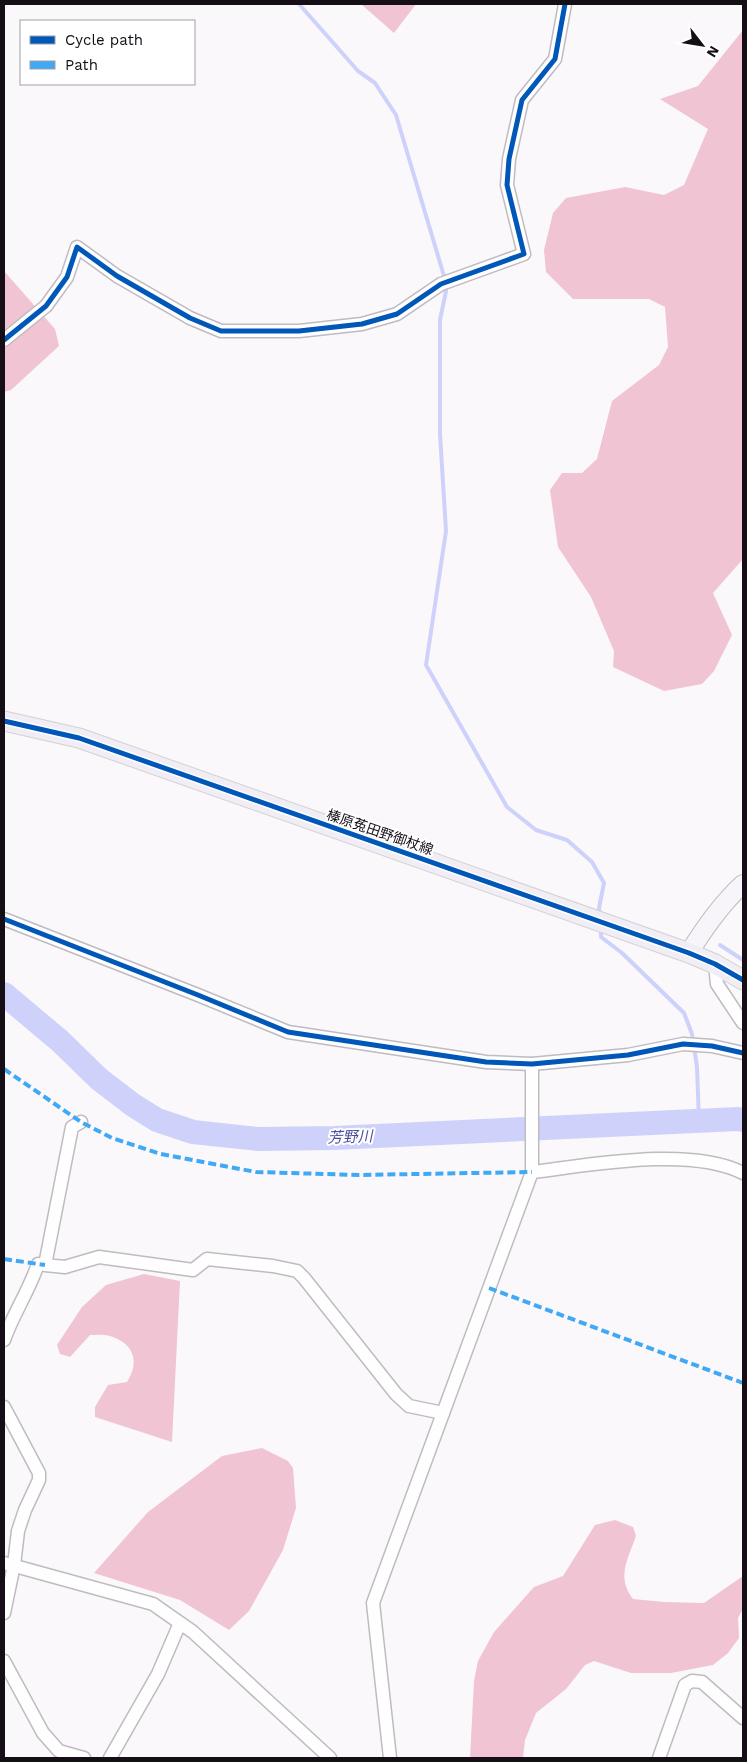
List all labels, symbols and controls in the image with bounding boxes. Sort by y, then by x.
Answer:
legend [20,20,195,85]
north arrow [677,20,727,70]
text: Cycle path [65,31,143,49]
text: N [704,43,723,60]
text: Path [65,56,98,74]
street label: 榛原菟田野御杖線 [324,806,436,858]
water label: 芳野川 [327,1127,375,1147]

